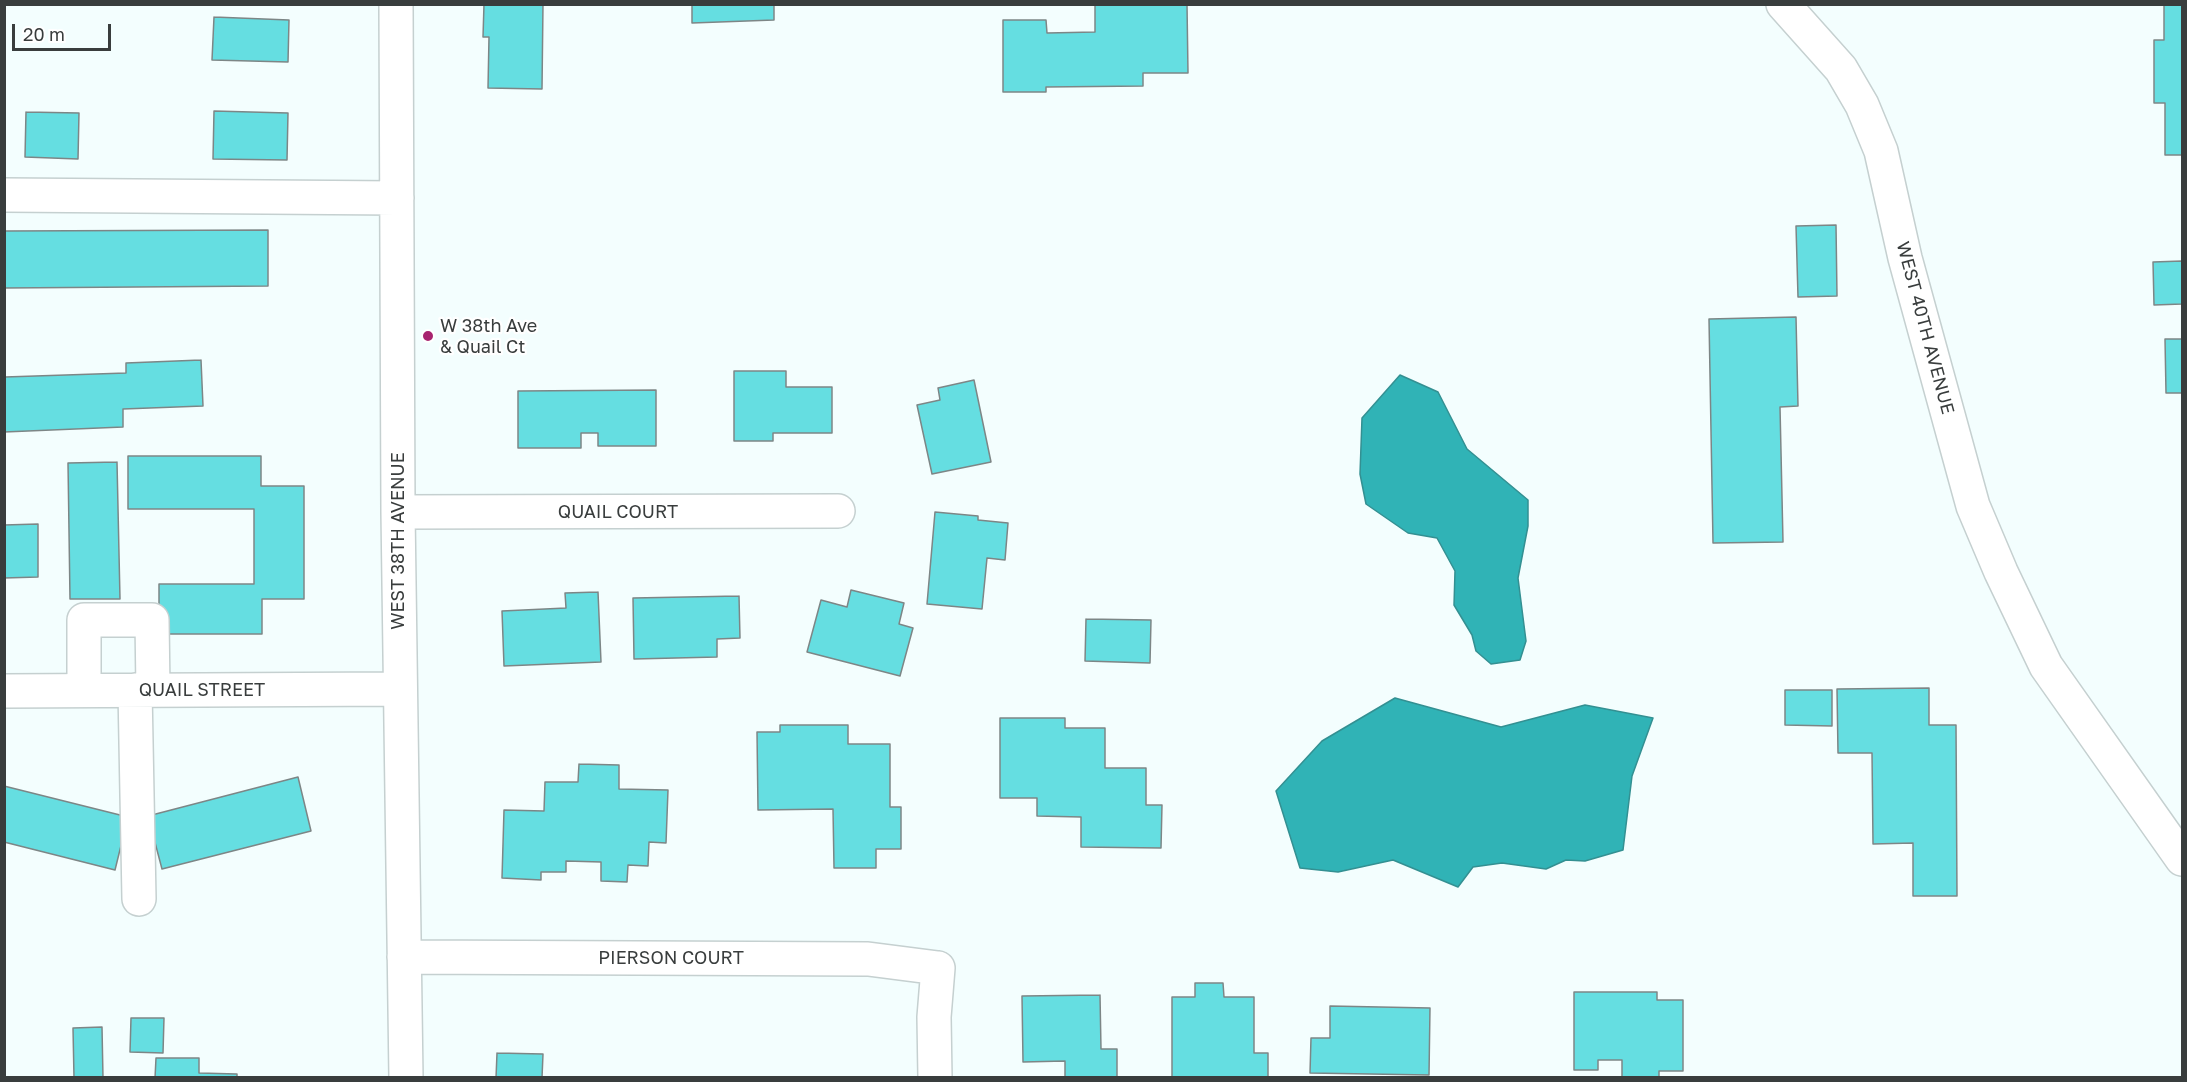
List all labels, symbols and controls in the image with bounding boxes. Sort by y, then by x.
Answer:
scale bar [15,12,114,50]
text: 20 m [23,23,65,45]
street label: WEST 40TH AVENUE [1892,239,1958,417]
place label: W 38th Ave & Quail Ct [440,315,537,358]
marker: W 38th Ave & Quail Ct [421,329,435,343]
street label: WEST 38TH AVENUE [387,452,409,630]
street label: QUAIL COURT [558,501,678,523]
street label: QUAIL STREET [139,679,265,701]
street label: PIERSON COURT [598,947,744,969]

